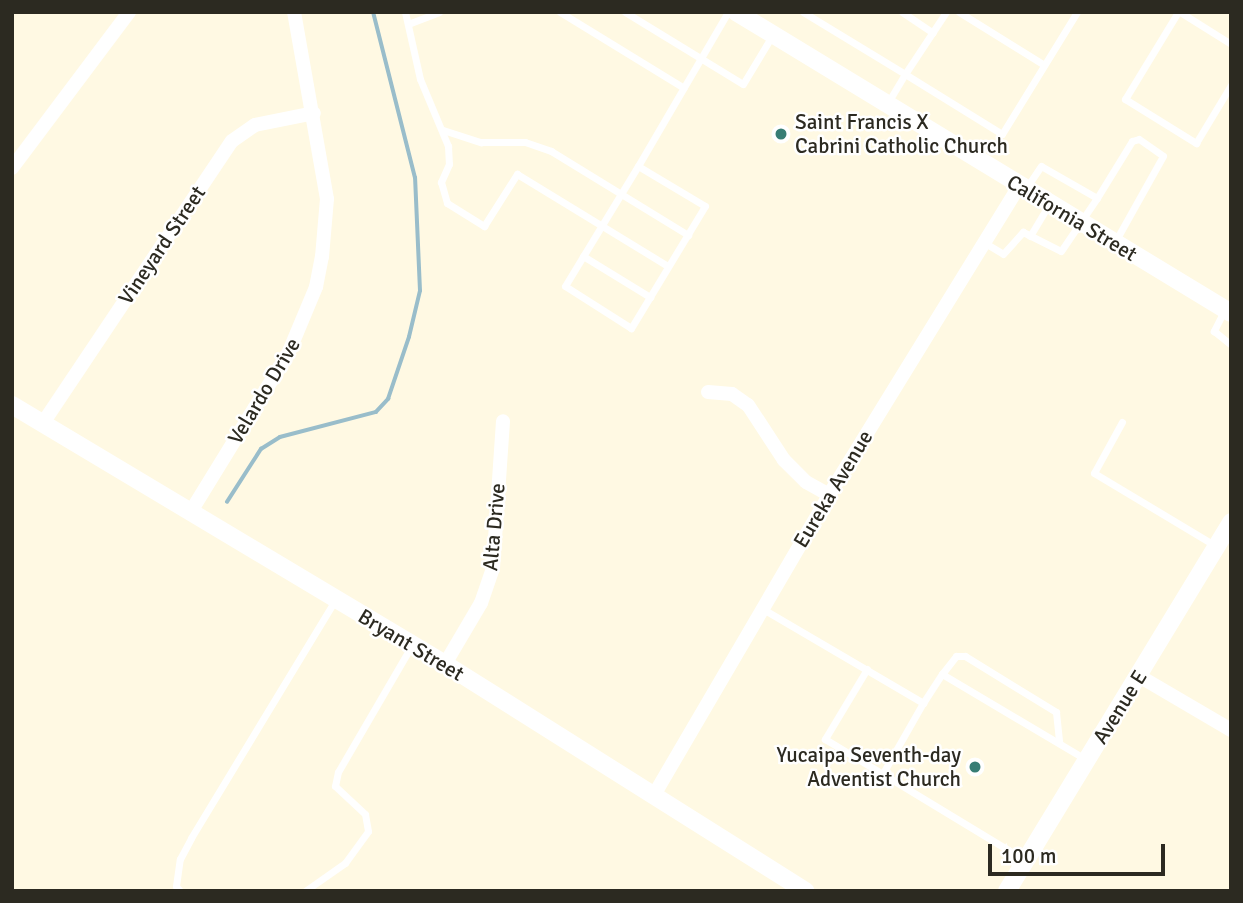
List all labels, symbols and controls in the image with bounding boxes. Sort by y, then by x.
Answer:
place label: Saint Francis X Cabrini Catholic Church [795,109,1008,159]
marker: Saint Francis X Cabrini Catholic Church [773,126,789,142]
street label: California Street [1002,169,1142,267]
street label: Vineyard Street [113,181,211,309]
street label: Velardo Drive [222,333,306,449]
street label: Eureka Avenue [788,426,878,552]
street label: Alta Drive [478,482,510,572]
street label: Bryant Street [354,604,468,686]
street label: Avenue E [1088,665,1152,749]
place label: Yucaipa Seventh-day Adventist Church [777,742,961,792]
marker: Yucaipa Seventh-day Adventist Church [967,759,983,775]
scale bar [991,830,1168,874]
text: 100 m [1001,843,1056,869]

